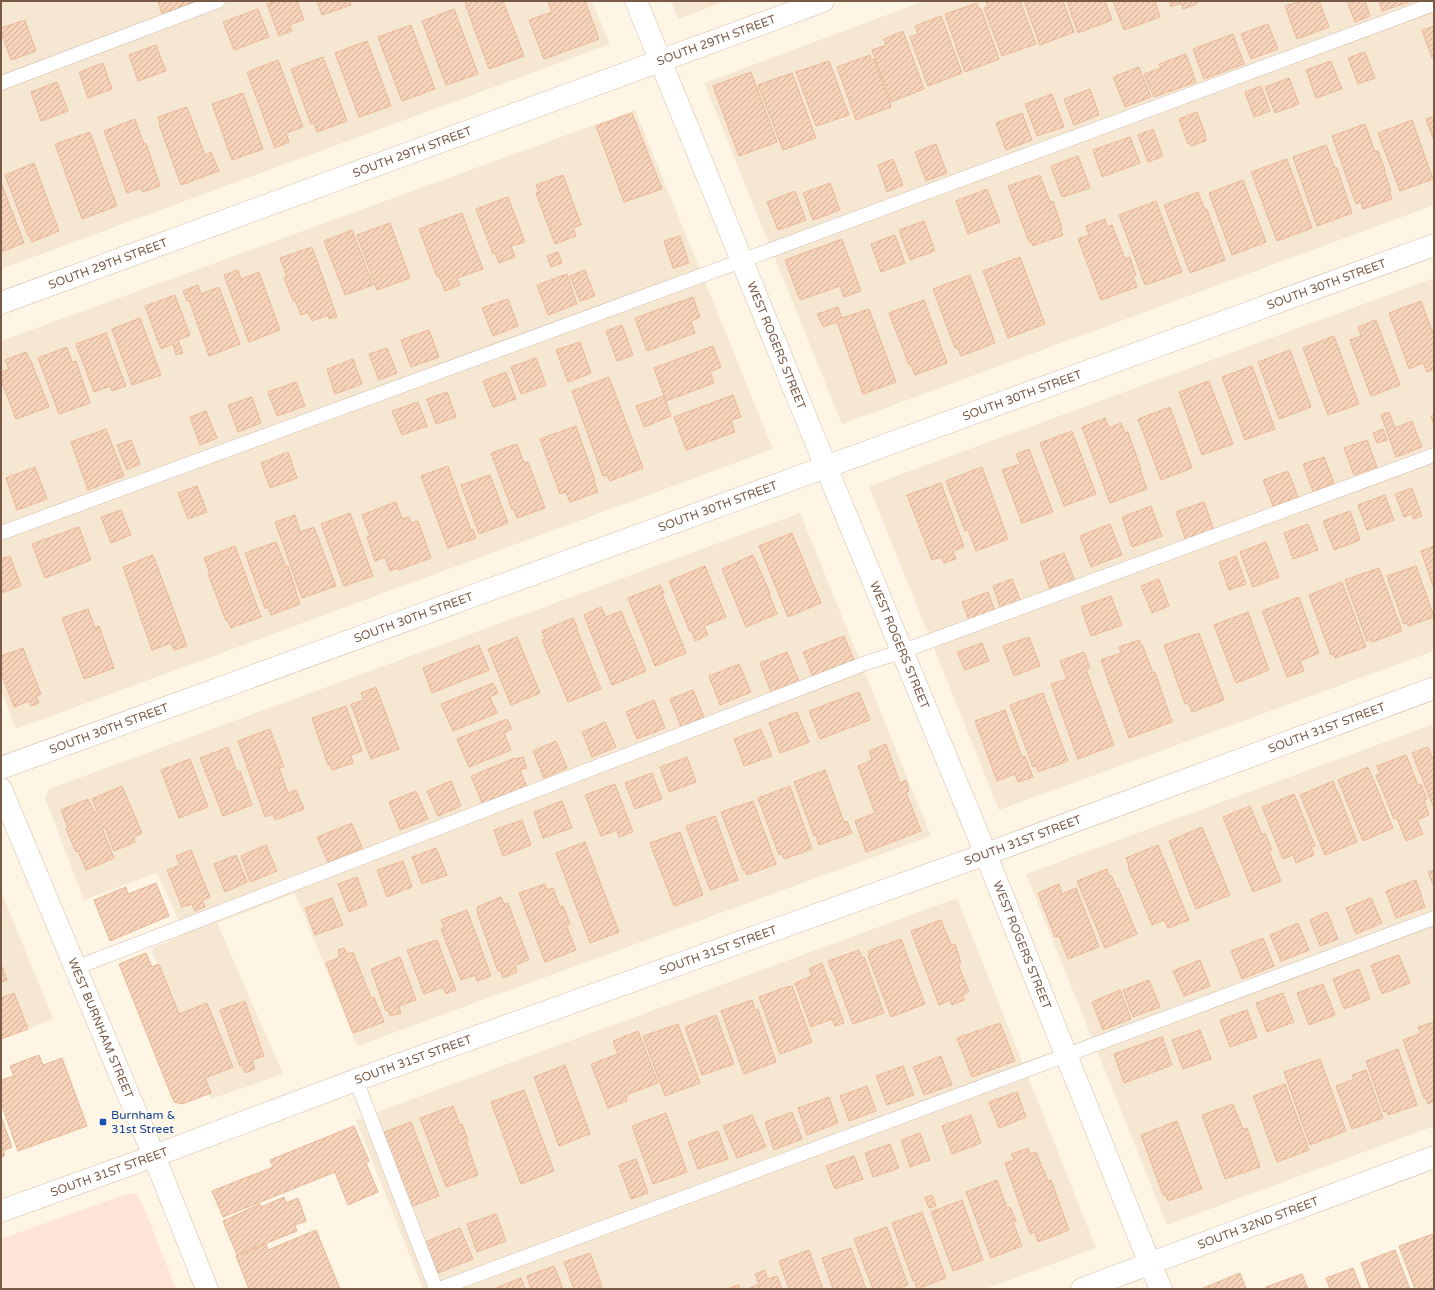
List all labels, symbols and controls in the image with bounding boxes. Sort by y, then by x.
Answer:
street label: SOUTH 29TH STREET [655,12,778,68]
street label: SOUTH 29TH STREET [351,123,474,180]
street label: SOUTH 29TH STREET [47,235,170,292]
street label: SOUTH 30TH STREET [1265,256,1389,312]
street label: WEST ROGERS STREET [744,280,809,412]
street label: SOUTH 30TH STREET [961,367,1084,423]
street label: SOUTH 30TH STREET [656,478,780,535]
street label: WEST ROGERS STREET [867,579,932,712]
street label: SOUTH 30TH STREET [352,589,476,646]
street label: SOUTH 31ST STREET [1266,699,1388,756]
street label: SOUTH 30TH STREET [48,700,171,757]
street label: SOUTH 31ST STREET [962,812,1084,868]
street label: WEST ROGERS STREET [990,879,1054,1012]
street label: SOUTH 31ST STREET [657,922,779,978]
street label: WEST BURNHAM STREET [65,956,136,1101]
street label: SOUTH 31ST STREET [352,1032,474,1087]
place label: Burnham & 31st Street [111,1108,175,1136]
marker: Burnham & 31st Street [98,1117,108,1127]
street label: SOUTH 31ST STREET [49,1144,170,1200]
street label: SOUTH 32ND STREET [1196,1194,1321,1252]

